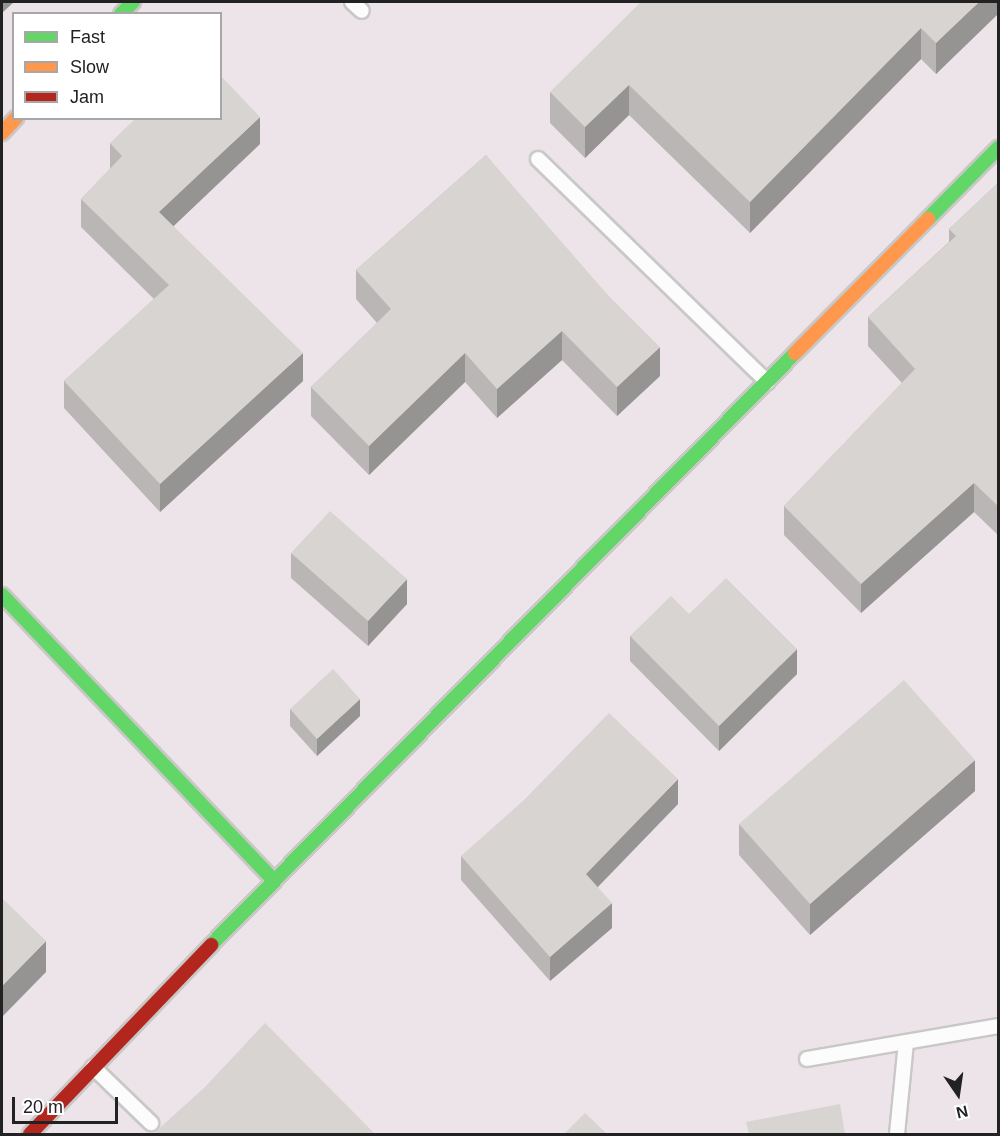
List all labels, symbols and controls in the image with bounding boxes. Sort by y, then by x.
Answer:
legend [12,12,222,120]
text: Fast [70,27,105,47]
text: Slow [70,57,109,77]
text: Jam [70,87,104,107]
north arrow [928,1064,988,1124]
scale bar [15,1085,122,1123]
text: 20 m [23,1097,63,1117]
text: N [955,1102,970,1122]

